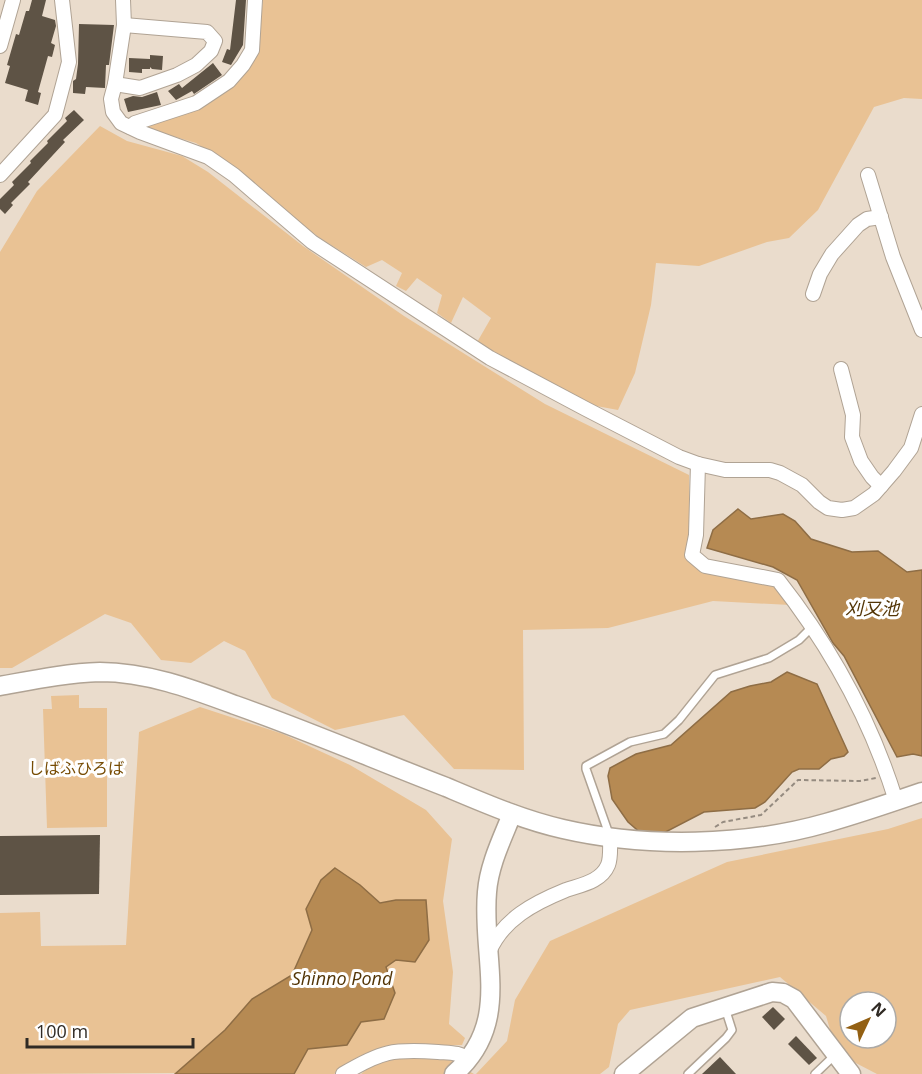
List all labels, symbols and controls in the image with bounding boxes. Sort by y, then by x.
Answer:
water label: 刈又池 [845,596,901,620]
park label: しばふひろば [28,757,124,779]
water label: Shinno Pond [292,966,393,990]
north arrow [838,990,898,1050]
text: N [866,997,891,1022]
scale bar [27,1011,194,1049]
text: 100 m [36,1019,88,1043]

